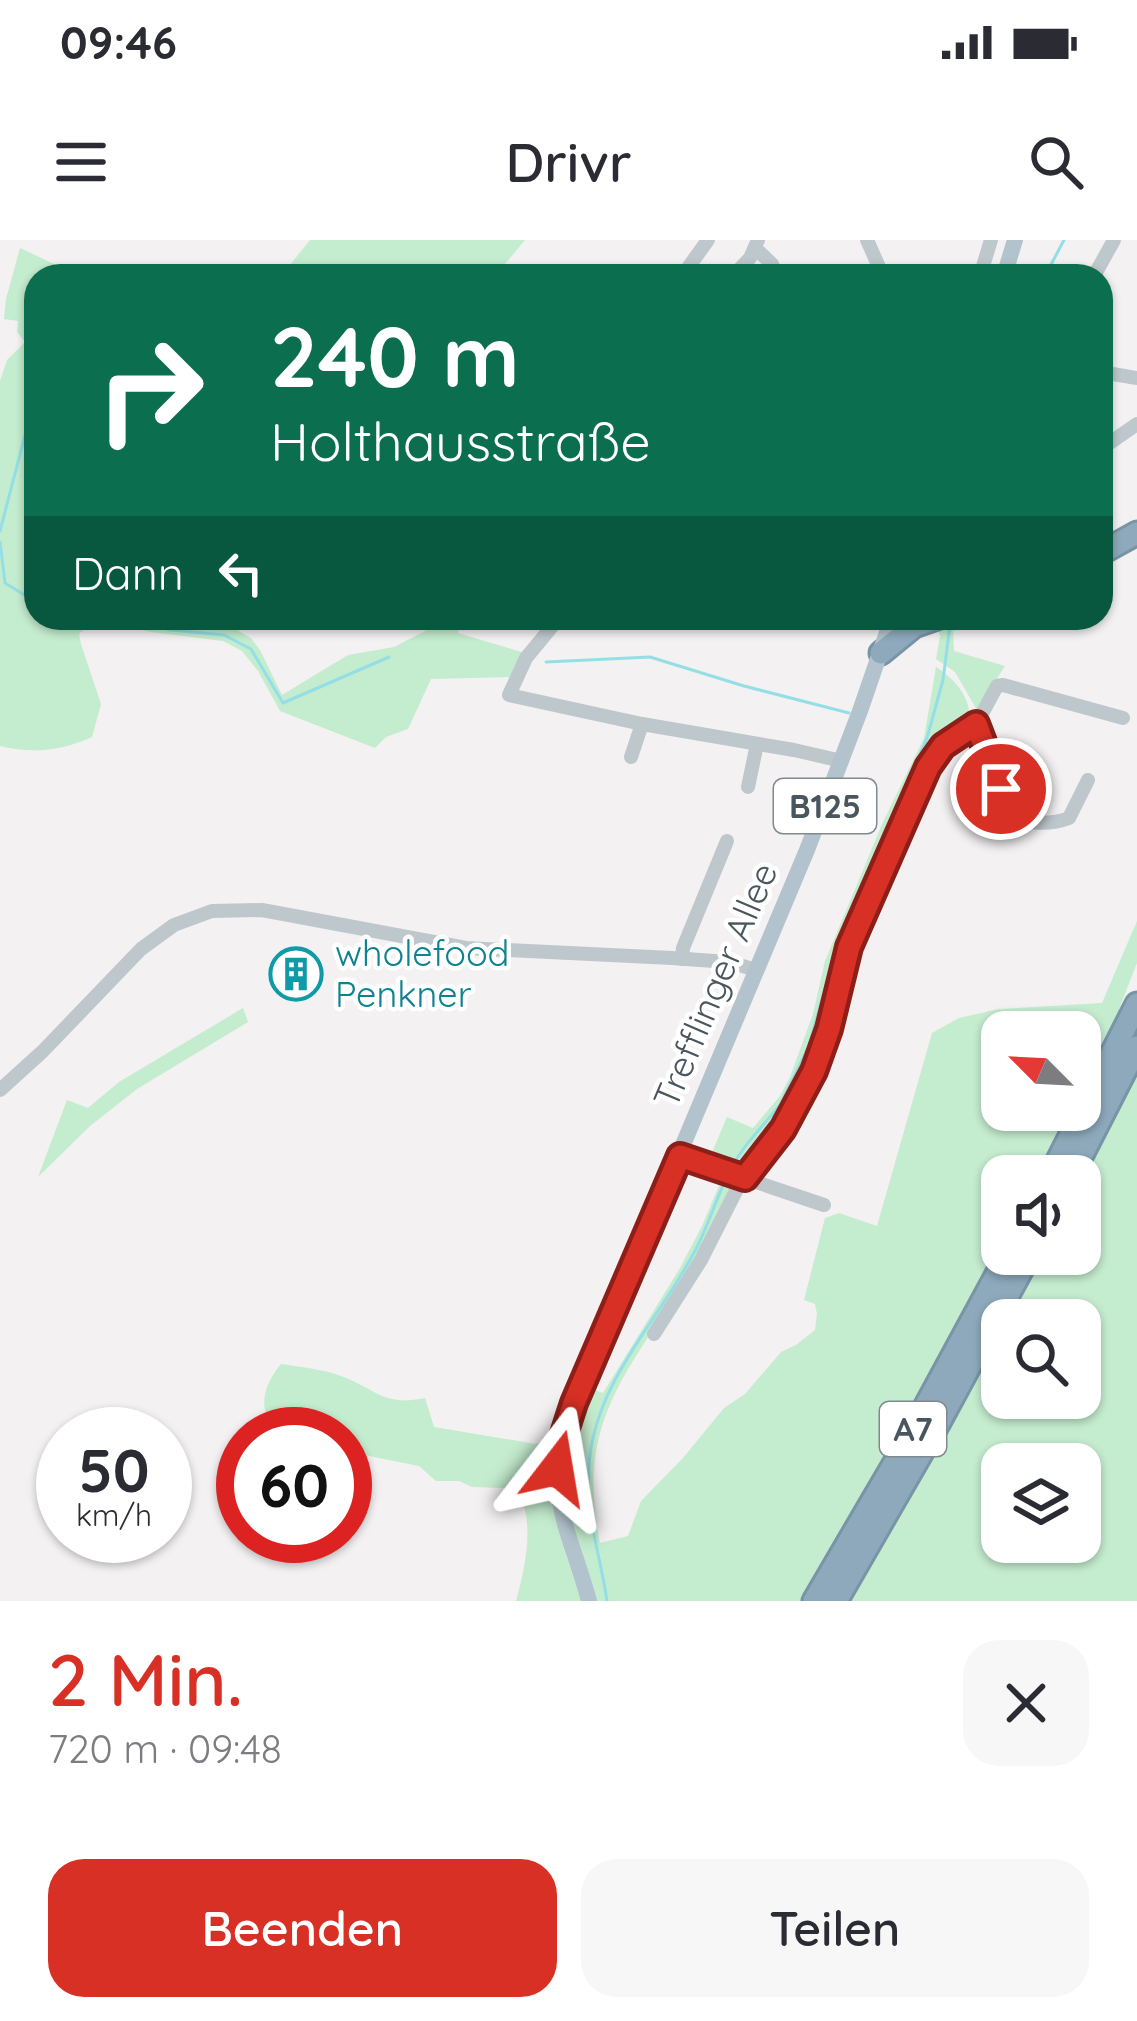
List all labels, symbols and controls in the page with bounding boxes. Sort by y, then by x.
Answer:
text: 09:46 [60,14,177,70]
text: Drivr [506,128,631,196]
icon: menu [48,129,114,195]
icon: search [1023,129,1089,195]
text: 240 m [270,303,520,408]
icon: right [72,312,228,468]
text: Holthausstraße [270,407,651,475]
icon: left [208,540,274,606]
text: Dann [72,545,184,601]
pin [950,738,1052,840]
icon: arrive [968,756,1034,822]
road number: B125 [774,779,876,833]
street label: Trefflinger Allee [643,856,786,1114]
place label: wholefood Penkner [335,930,509,1016]
building icon: wholefood Penkner [268,946,324,1002]
north arrow [981,1011,1101,1131]
map controls [981,1011,1101,1563]
button: sound [981,1155,1101,1275]
button: search [981,1299,1101,1419]
road number: A7 [880,1402,946,1456]
position arrow [494,1405,620,1531]
speed limit sign: 60 [216,1407,372,1563]
text: 50 [78,1432,150,1507]
button: layers [981,1443,1101,1563]
text: km/h [76,1496,152,1534]
text: 2 Min. [48,1634,243,1724]
button: close [963,1640,1089,1766]
text: 720 m · 09:48 [48,1724,282,1773]
button: Beenden [48,1859,557,1997]
button: Teilen [581,1859,1089,1997]

